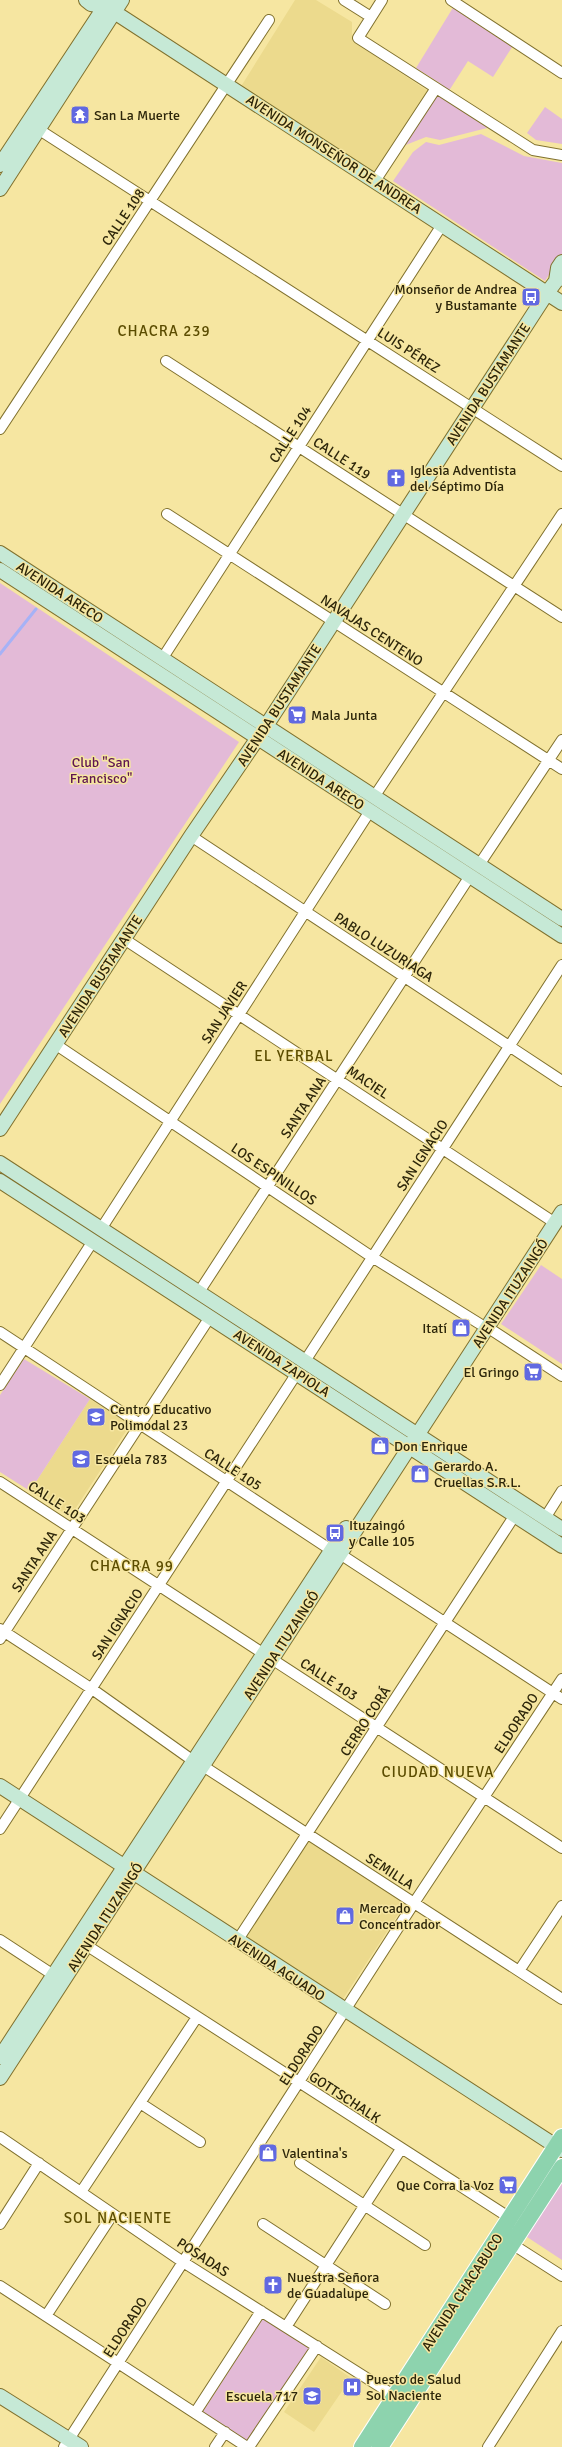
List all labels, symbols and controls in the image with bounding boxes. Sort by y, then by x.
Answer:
street label: AVENIDA MONSEÑOR DE ANDREA [243,91,425,218]
temple icon: San La Muerte [69,104,91,126]
place label: San La Muerte [94,107,180,124]
street label: CALLE 108 [98,186,149,249]
place label: Monseñor de Andrea y Bustamante [394,281,517,314]
bus stop icon: Monseñor de Andrea y Bustamante [520,286,542,308]
street label: AVENIDA BUSTAMANTE [443,320,534,448]
district label: CHACRA 239 [118,322,210,340]
street label: LUIS PÉREZ [374,324,443,377]
street label: CALLE 104 [266,402,315,466]
street label: CALLE 119 [310,434,374,483]
place label: Iglesia Adventista del Séptimo Día [410,462,516,495]
church icon: Iglesia Adventista del Séptimo Día [385,467,407,489]
street label: AVENIDA ARECO [13,558,106,627]
street label: NAVAJAS CENTENO [317,591,426,670]
street label: AVENIDA BUSTAMANTE [234,641,325,769]
supermarket icon: Mala Junta [286,704,308,726]
place label: Mala Junta [311,707,377,724]
street label: AVENIDA ARECO [274,745,367,814]
park label: Club "San Francisco" [70,754,132,787]
street label: PABLO LUZURIAGA [331,909,437,986]
street label: AVENIDA BUSTAMANTE [55,912,146,1040]
street label: SAN JAVIER [198,978,251,1047]
district label: EL YERBAL [254,1047,334,1065]
street label: MACIEL [343,1062,392,1103]
street label: SANTA ANA [277,1073,330,1141]
street label: SAN IGNACIO [393,1116,452,1194]
street label: LOS ESPINILLOS [228,1140,320,1209]
street label: AVENIDA ITUZAINGÓ [469,1236,552,1351]
shop icon: Itatí [450,1317,472,1339]
place label: Itatí [422,1320,447,1337]
street label: AVENIDA ZAPIOLA [230,1326,333,1401]
supermarket icon: El Gringo [522,1361,544,1383]
place label: El Gringo [463,1364,519,1381]
place label: Centro Educativo Polimodal 23 [110,1401,212,1434]
school or university icon: Centro Educativo Polimodal 23 [85,1406,107,1428]
shop icon: Don Enrique [369,1435,391,1457]
place label: Don Enrique [394,1438,468,1455]
street label: CALLE 105 [201,1445,265,1494]
school or university icon: Escuela 783 [70,1448,92,1470]
place label: Escuela 783 [95,1451,167,1468]
place label: Gerardo A. Cruellas S.R.L. [434,1458,521,1491]
shop icon: Gerardo A. Cruellas S.R.L. [409,1463,431,1485]
street label: CALLE 103 [25,1478,89,1527]
place label: Ituzaingó y Calle 105 [349,1517,415,1550]
bus stop icon: Ituzaingó y Calle 105 [324,1522,346,1544]
street label: SANTA ANA [8,1527,61,1595]
district label: CHACRA 99 [90,1557,174,1575]
street label: SAN IGNACIO [88,1585,147,1663]
street label: AVENIDA ITUZAINGÓ [240,1588,323,1703]
street label: CALLE 103 [297,1655,361,1704]
street label: CERRO CORÁ [337,1683,395,1759]
street label: ELDORADO [491,1690,542,1757]
district label: CIUDAD NUEVA [382,1763,494,1781]
street label: SEMILLA [362,1850,417,1893]
street label: AVENIDA ITUZAINGÓ [64,1860,147,1975]
place label: Mercado Concentrador [359,1900,441,1933]
shop icon: Mercado Concentrador [334,1905,356,1927]
street label: AVENIDA AGUADO [225,1930,328,2005]
street label: ELDORADO [276,2022,327,2089]
street label: GOTTSCHALK [306,2068,384,2127]
shop icon: Valentina's [257,2142,279,2164]
place label: Valentina's [282,2145,348,2162]
supermarket icon: Que Corra la Voz [497,2174,519,2196]
place label: Que Corra la Voz [396,2177,494,2194]
district label: SOL NACIENTE [64,2209,172,2227]
street label: AVENIDA CHACABUCO [418,2230,507,2354]
street label: POSADAS [173,2234,232,2281]
place label: Nuestra Señora de Guadalupe [287,2269,379,2302]
church icon: Nuestra Señora de Guadalupe [262,2274,284,2296]
street label: ELDORADO [100,2294,151,2361]
place label: Puesto de Salud Sol Naciente [366,2371,461,2404]
hospital icon: Puesto de Salud Sol Naciente [341,2376,363,2398]
school or university icon: Escuela 717 [301,2385,323,2407]
place label: Escuela 717 [226,2388,298,2405]

